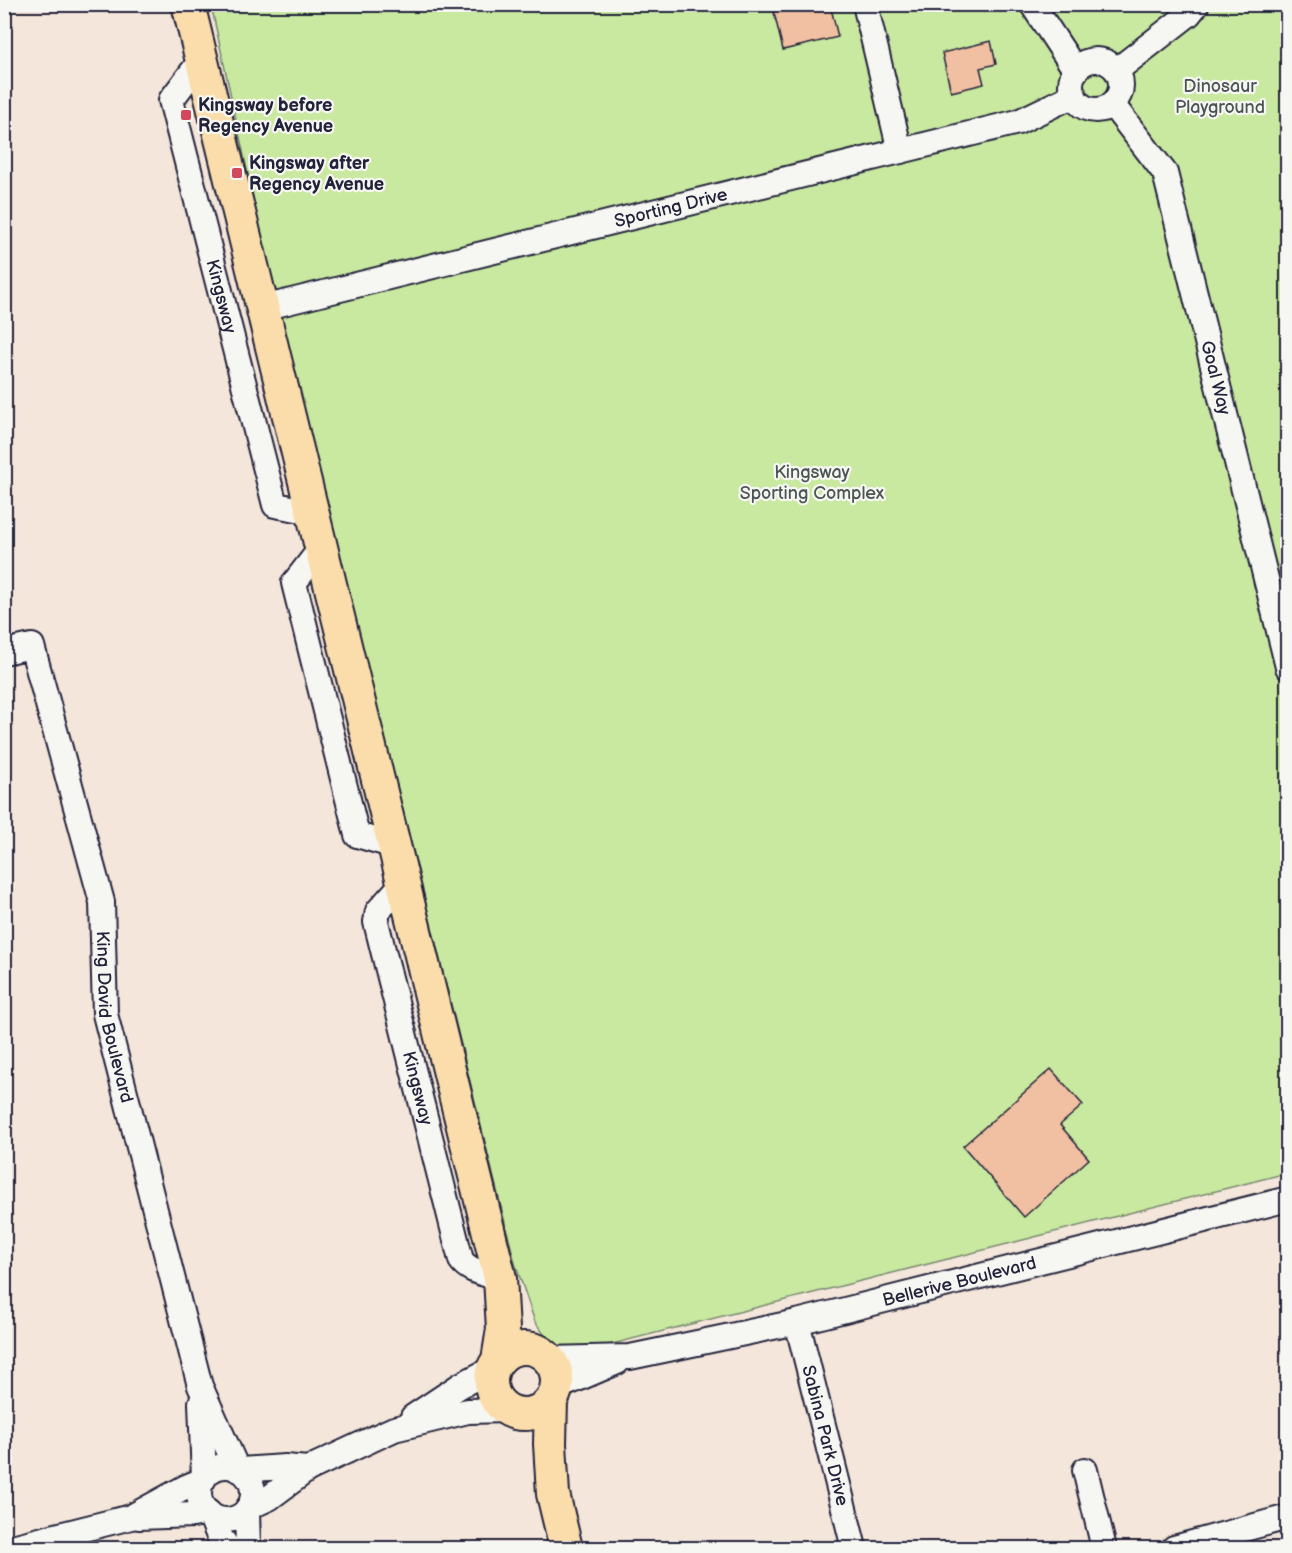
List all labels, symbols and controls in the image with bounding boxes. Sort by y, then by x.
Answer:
park label: Dinosaur Playground [1175,76,1265,118]
place label: Kingsway before Regency Avenue [198,95,333,137]
marker: Kingsway before Regency Avenue [179,108,193,122]
place label: Kingsway after Regency Avenue [249,153,384,195]
marker: Kingsway after Regency Avenue [230,166,244,180]
street label: Sporting Drive [612,183,730,232]
street label: Kingsway [202,257,241,336]
street label: Goal Way [1197,338,1236,418]
park label: Kingsway Sporting Complex [740,462,885,504]
street label: King David Boulevard [92,930,138,1105]
street label: Kingsway [398,1049,437,1128]
street label: Bellerive Boulevard [880,1252,1038,1311]
street label: Sabina Park Drive [798,1363,853,1508]

